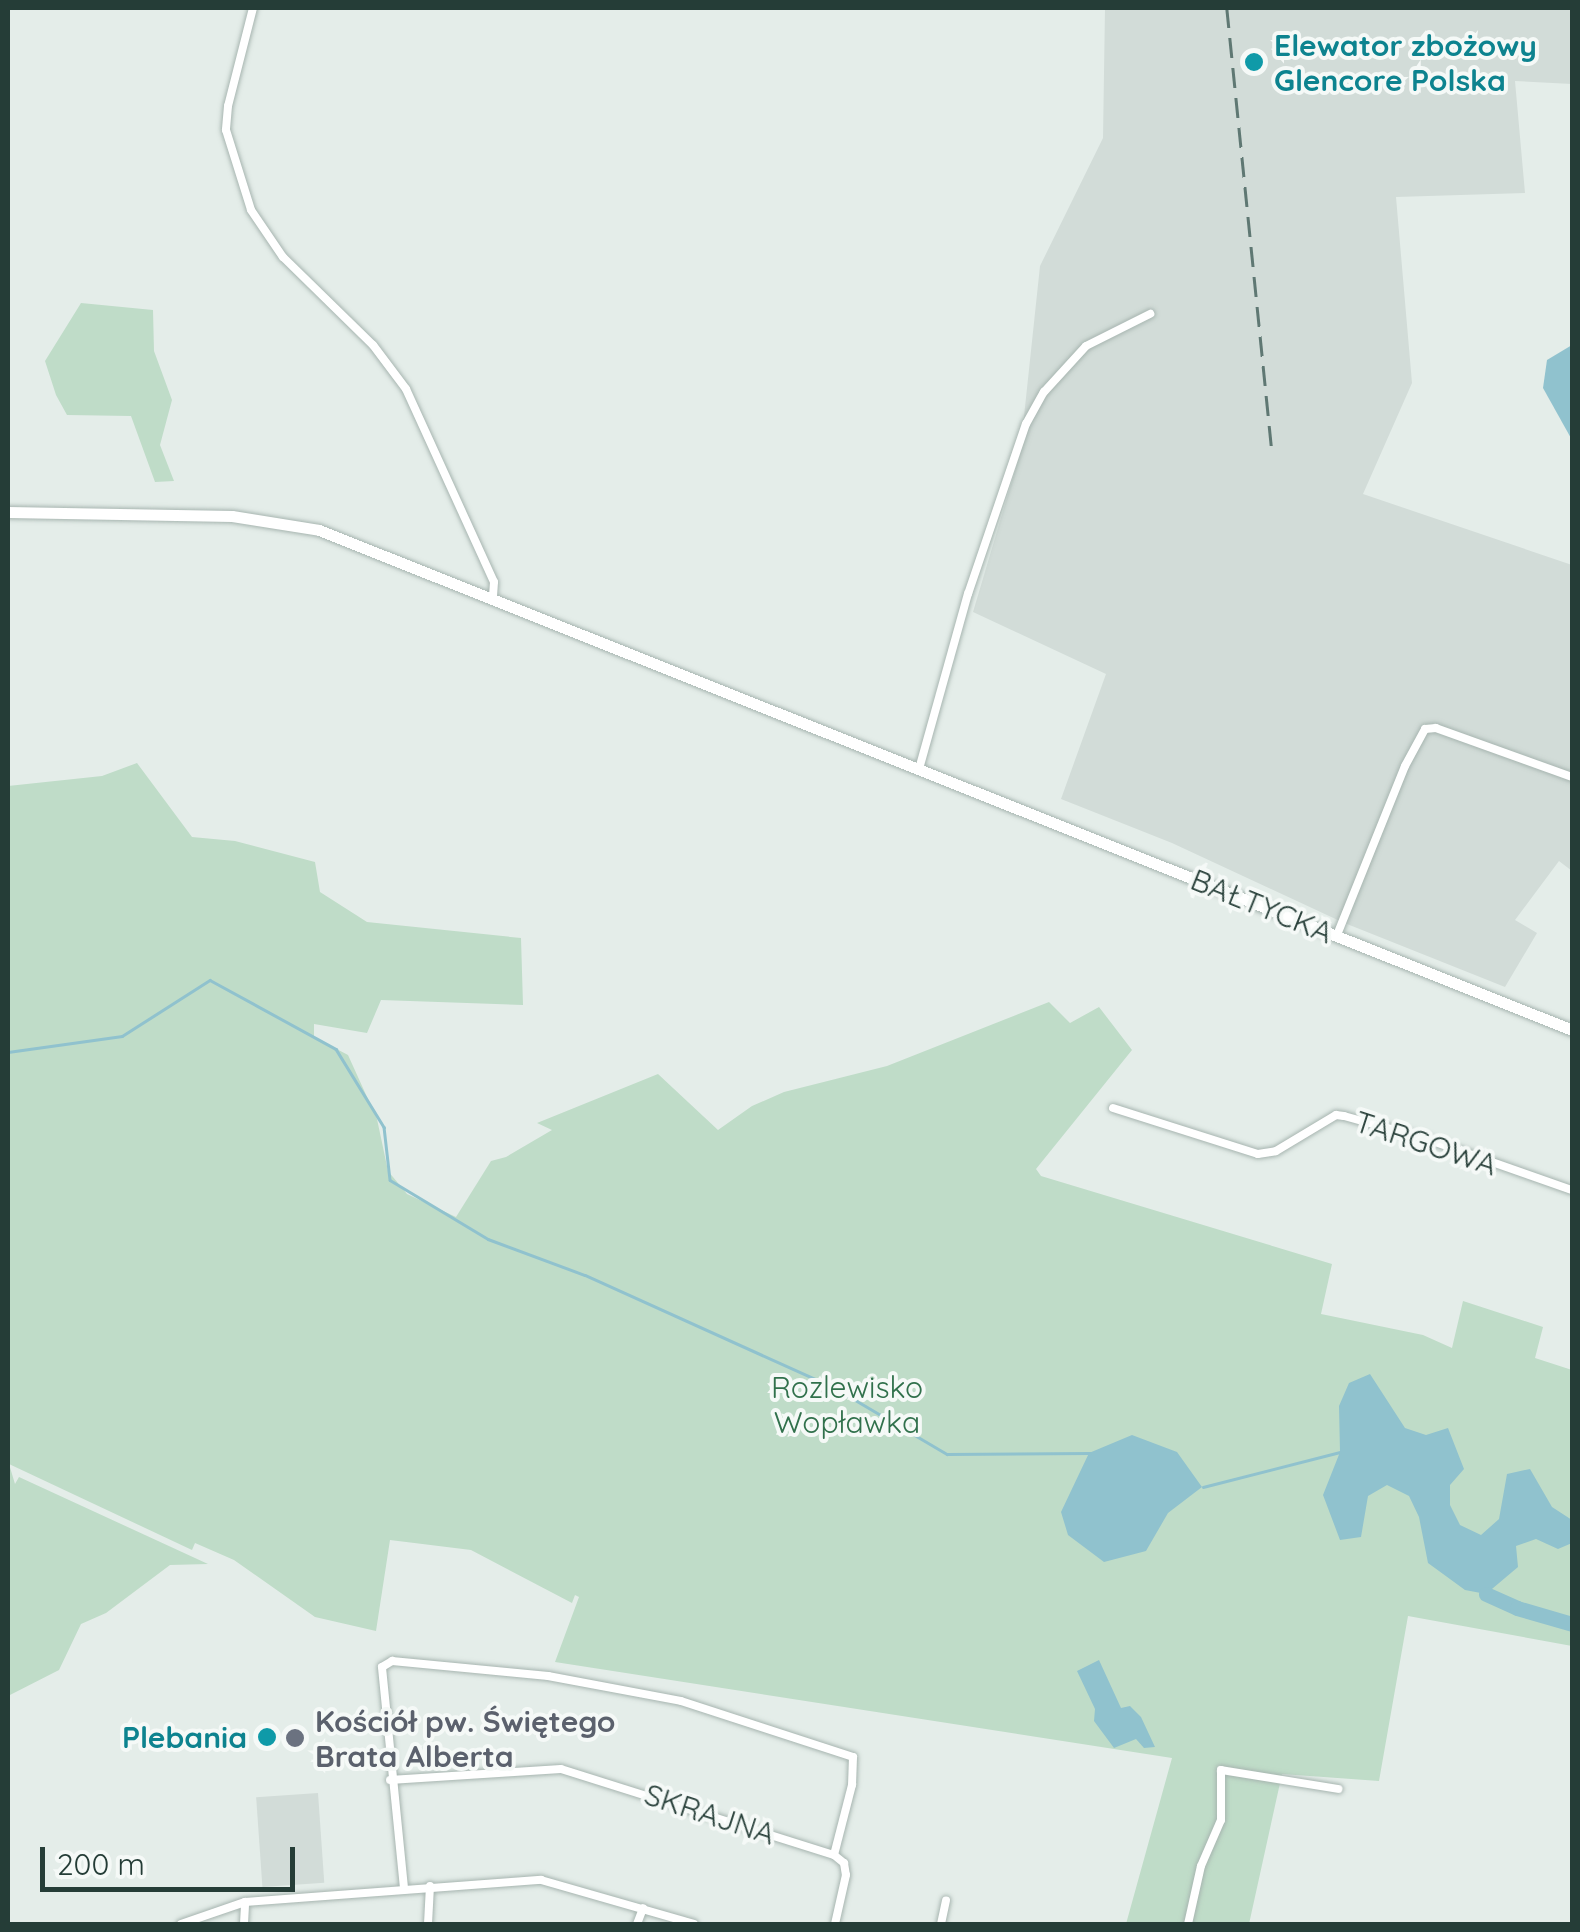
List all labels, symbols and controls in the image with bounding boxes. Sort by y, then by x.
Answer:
place label: Elewator zbożowy Glencore Polska [1274,27,1537,98]
marker: Elewator zbożowy Glencore Polska [1243,51,1265,73]
street label: BAŁTYCKA [1186,861,1338,951]
street label: TARGOWA [1350,1103,1502,1183]
park label: Rozlewisko Wopławka [771,1369,923,1440]
place label: Kościół pw. Świętego Brata Alberta [315,1703,616,1774]
place label: Plebania [122,1719,247,1755]
marker: Plebania [256,1726,278,1748]
marker: Kościół pw. Świętego Brata Alberta [284,1727,306,1749]
street label: SKRAJNA [640,1776,780,1852]
scale bar [45,1827,300,1889]
text: 200 m [57,1845,145,1883]

